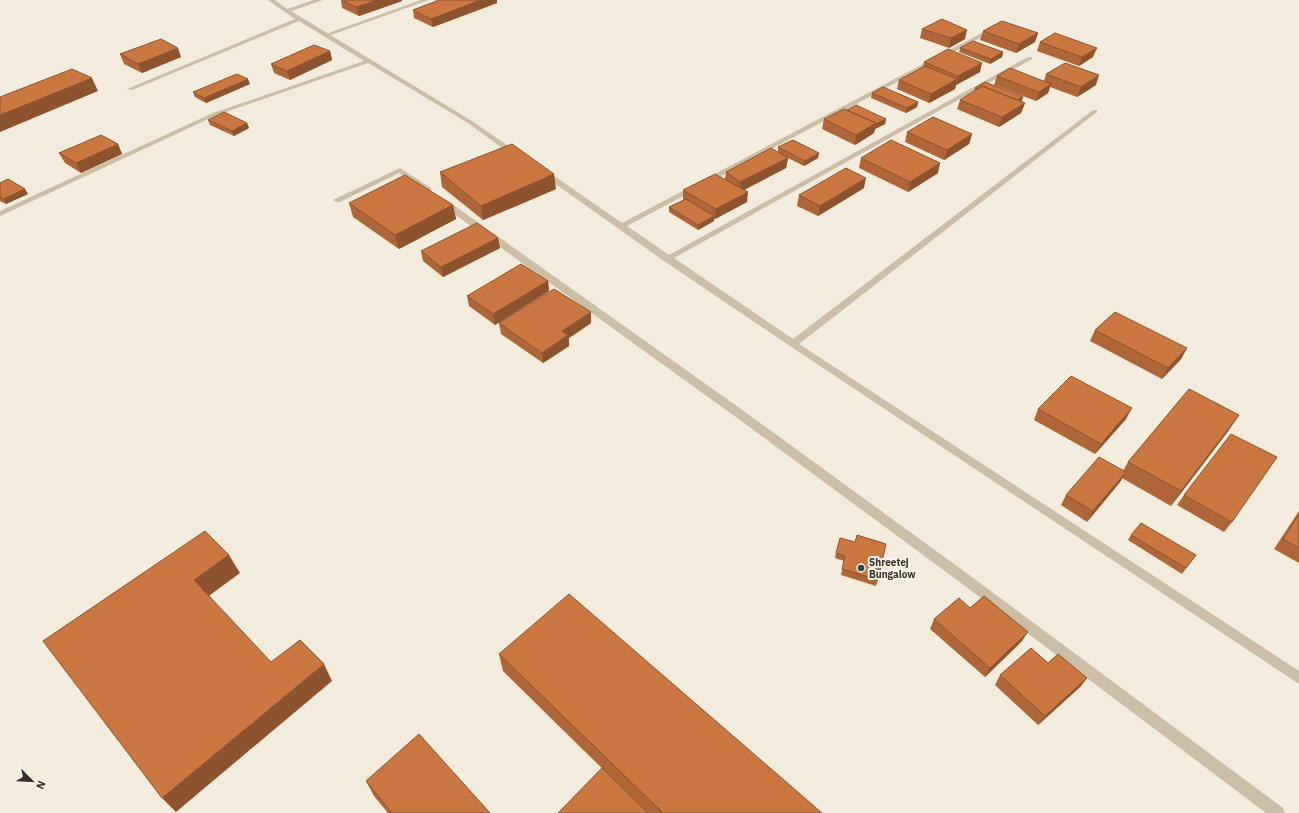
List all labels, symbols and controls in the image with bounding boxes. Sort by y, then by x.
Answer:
place label: Shreetej Bungalow [869,556,916,581]
marker: Shreetej Bungalow [856,563,866,573]
north arrow [12,761,52,801]
text: N [33,779,49,792]

